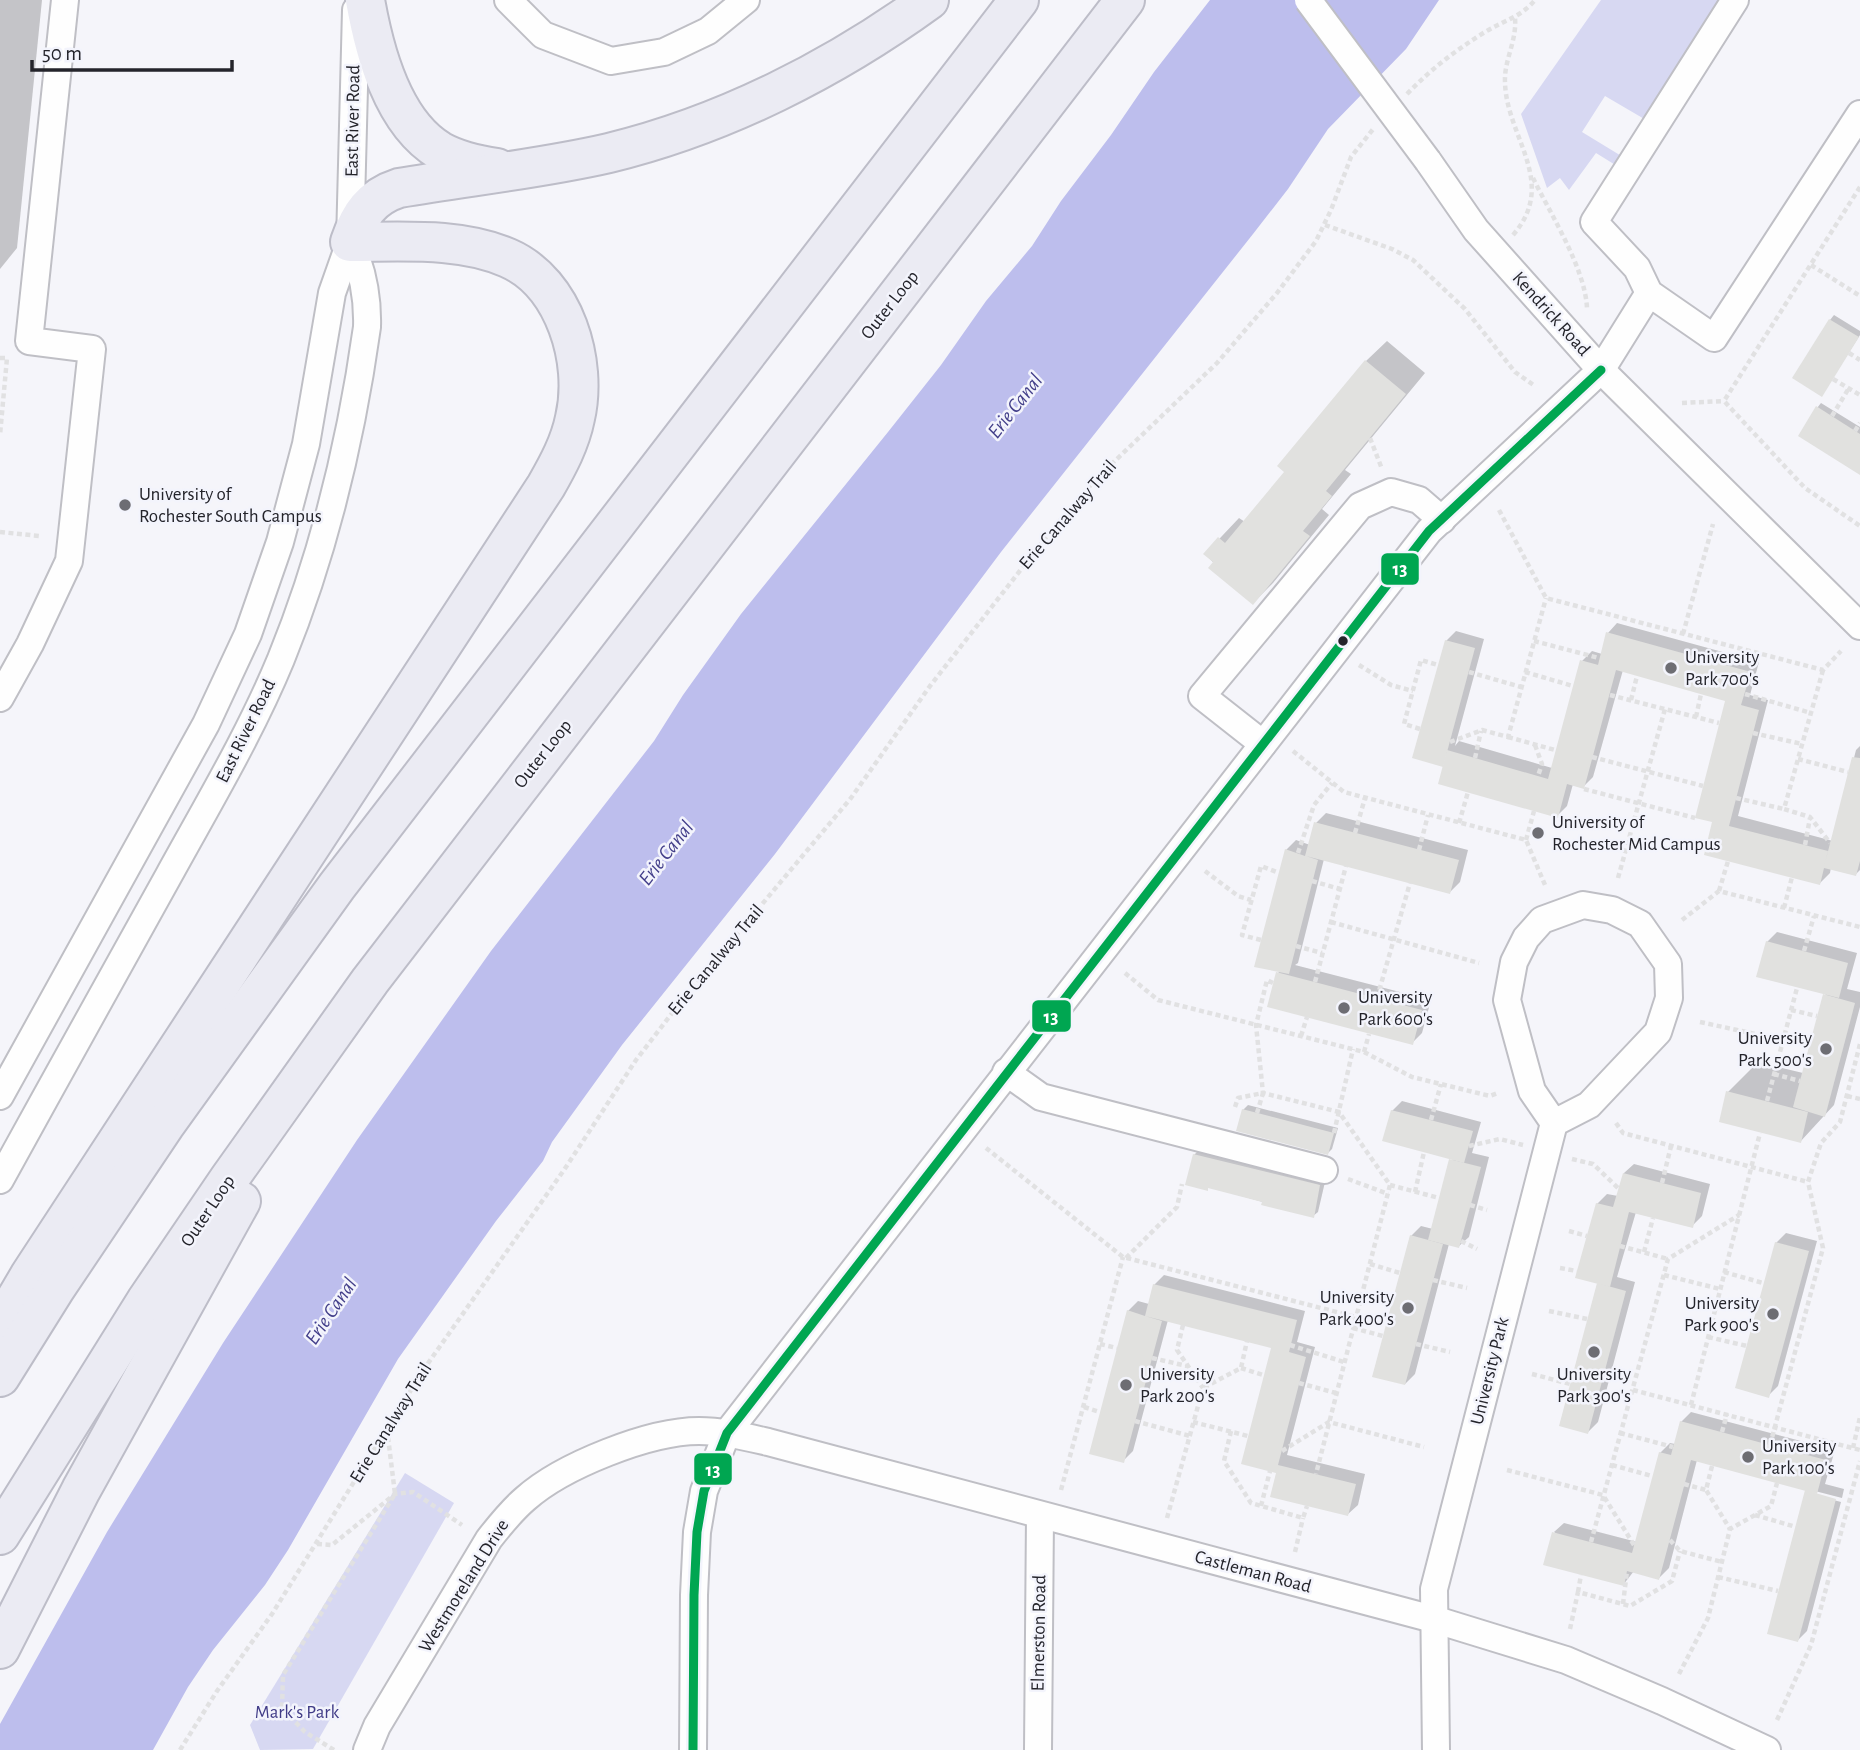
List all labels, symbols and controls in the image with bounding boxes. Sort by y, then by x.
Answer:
scale bar [32,28,231,72]
text: 50 m [42,43,82,64]
street label: East River Road [343,64,363,177]
street label: Outer Loop [857,267,923,343]
street label: Kendrick Road [1508,268,1594,360]
water label: Erie Canal [984,370,1046,442]
street label: Erie Canalway Trail [1016,457,1120,573]
place label: University of Rochester South Campus [139,485,322,526]
marker: University of Rochester South Campus [117,497,133,513]
line badge: 13 [1380,552,1420,586]
text: 13 [1392,560,1408,579]
unlabelled marker [1336,634,1350,648]
place label: University Park 700's [1685,648,1759,689]
marker: University Park 700's [1663,660,1679,676]
street label: East River Road [213,676,279,786]
street label: Outer Loop [510,716,576,792]
place label: University of Rochester Mid Campus [1552,813,1721,854]
water label: Erie Canal [635,817,697,889]
marker: University of Rochester Mid Campus [1530,825,1546,841]
street label: Erie Canalway Trail [664,901,768,1019]
place label: University Park 600's [1358,988,1433,1029]
line badge: 13 [1031,999,1072,1033]
marker: University Park 600's [1336,1000,1352,1016]
text: 13 [1043,1008,1059,1027]
place label: University Park 500's [1738,1029,1812,1070]
marker: University Park 500's [1818,1041,1834,1057]
street label: Outer Loop [177,1172,239,1250]
water label: Erie Canal [301,1274,361,1348]
place label: University Park 400's [1319,1288,1394,1329]
place label: University Park 900's [1684,1294,1759,1335]
marker: University Park 400's [1400,1300,1416,1316]
marker: University Park 900's [1765,1306,1781,1322]
street label: University Park [1467,1315,1513,1427]
marker: University Park 300's [1586,1344,1602,1360]
street label: Erie Canalway Trail [346,1360,436,1486]
place label: University Park 200's [1140,1365,1215,1406]
place label: University Park 300's [1557,1365,1631,1406]
marker: University Park 200's [1118,1377,1134,1393]
place label: University Park 100's [1762,1437,1836,1478]
marker: University Park 100's [1740,1449,1756,1465]
line badge: 13 [693,1452,733,1486]
text: 13 [705,1461,721,1480]
street label: Westmoreland Drive [415,1516,513,1656]
street label: Castleman Road [1193,1547,1313,1597]
street label: Elmerston Road [1028,1574,1050,1691]
park label: Mark's Park [255,1703,339,1722]

